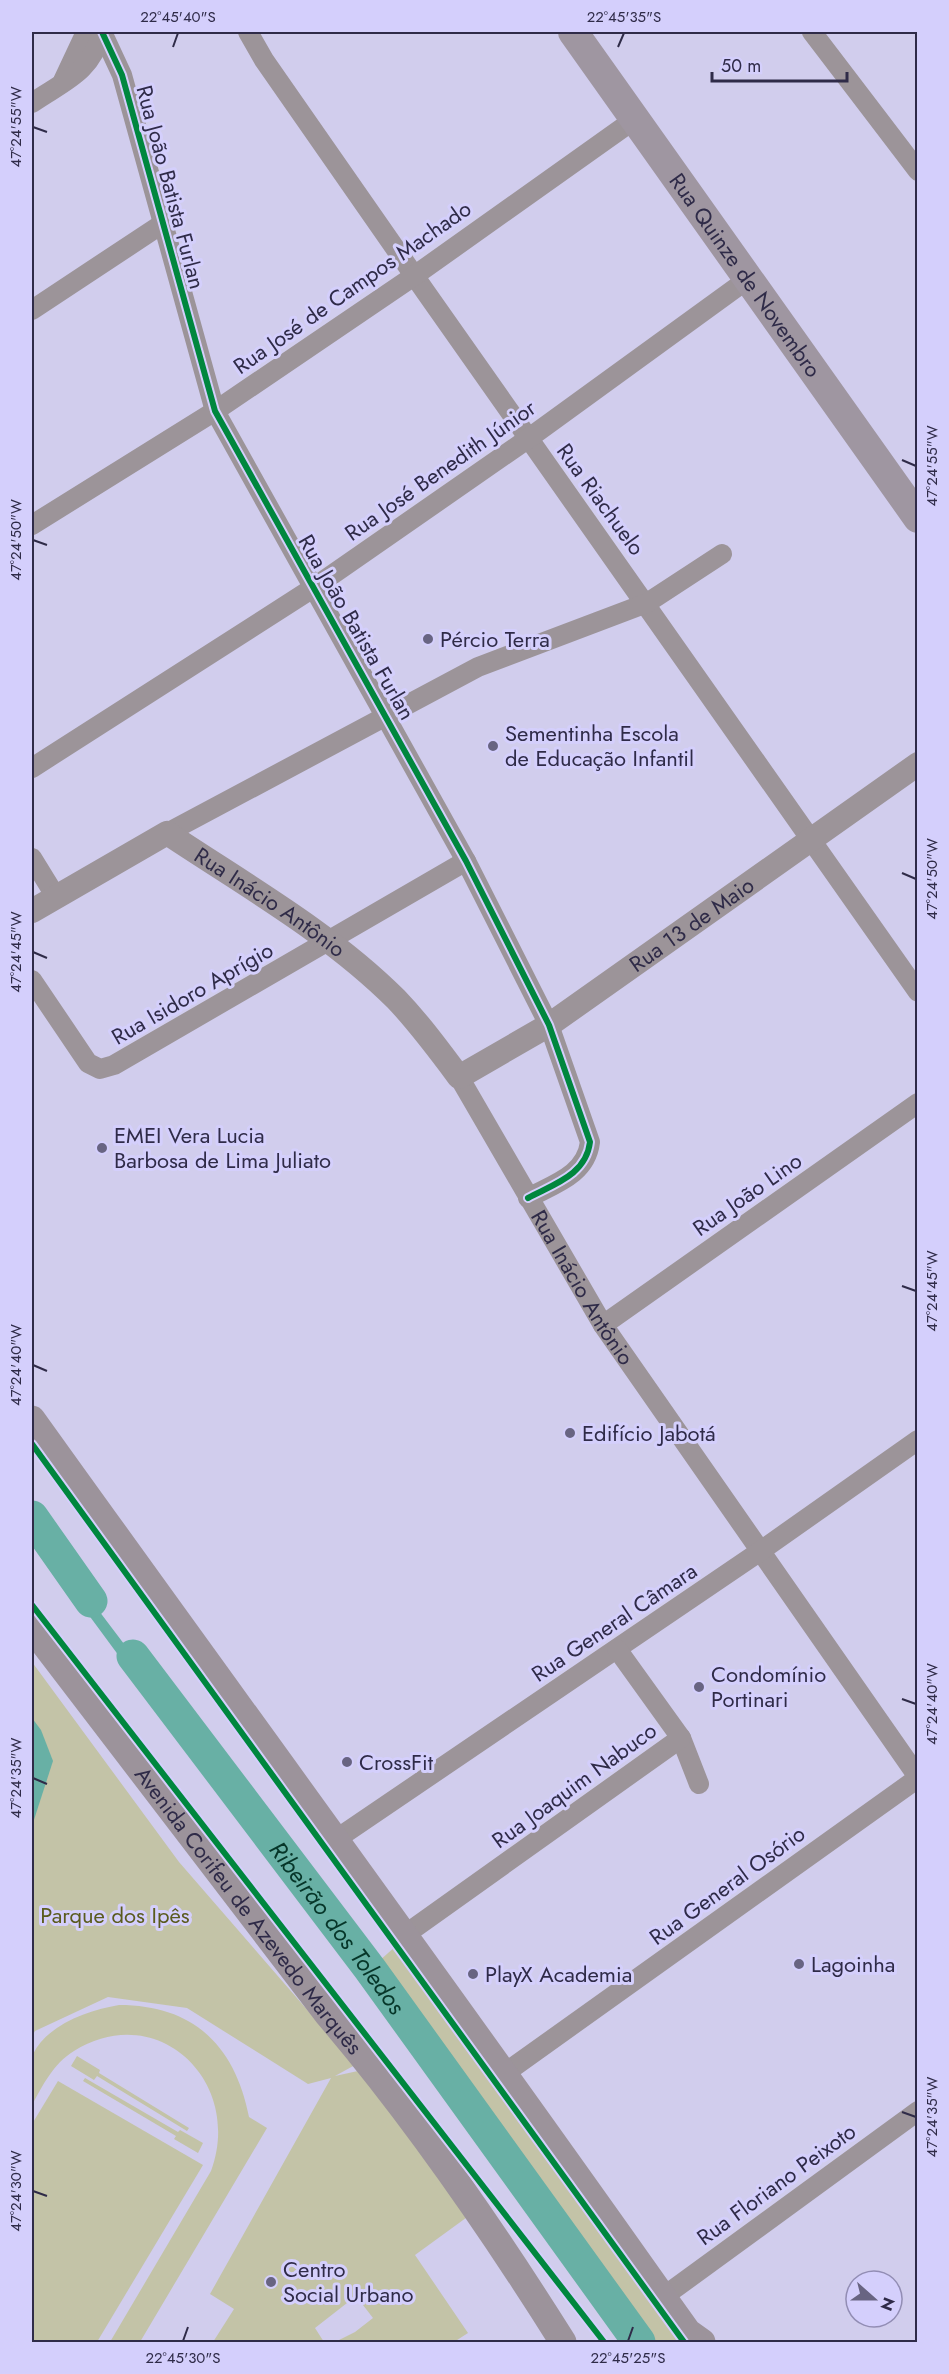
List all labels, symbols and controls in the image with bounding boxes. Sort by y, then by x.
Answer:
text: 22°45'40"S [140,6,216,28]
text: 22°45'35"S [587,6,661,28]
scale bar [712,45,847,83]
text: 50 m [721,53,761,79]
street label: Rua João Batista Furlan [128,82,214,292]
text: 47°24'55"W [5,86,27,168]
street label: Rua Quinze de Novembro [662,166,829,384]
street label: Rua José de Campos Machado [226,192,478,382]
street label: Rua José Benedith Júnior [338,392,543,548]
text: 47°24'55"W [921,425,943,507]
street label: Rua Riachuelo [549,436,653,562]
text: 47°24'50"W [5,499,27,581]
street label: Rua João Batista Furlan [291,528,423,726]
place label: Pércio Terra [440,623,550,655]
marker: Pércio Terra [421,632,435,646]
place label: Sementinha Escola de Educação Infantil [505,717,694,774]
marker: Sementinha Escola de Educação Infantil [486,739,500,753]
text: 47°24'50"W [921,838,943,920]
street label: Rua Inácio Antônio [188,839,352,965]
street label: Rua 13 de Maio [622,869,760,980]
text: 47°24'45"W [5,911,27,993]
street label: Rua Isidoro Aprígio [105,934,279,1052]
place label: EMEI Vera Lucia Barbosa de Lima Juliato [114,1119,331,1176]
marker: EMEI Vera Lucia Barbosa de Lima Juliato [95,1141,109,1155]
street label: Rua João Lino [686,1145,808,1243]
street label: Rua Inácio Antônio [523,1204,642,1371]
text: 47°24'45"W [921,1250,943,1332]
text: 47°24'40"W [5,1324,27,1406]
place label: Edifício Jabotá [582,1417,716,1449]
marker: Edifício Jabotá [563,1426,577,1440]
street label: Rua General Câmara [525,1555,703,1689]
place label: Condomínio Portinari [711,1658,826,1715]
text: 47°24'40"W [921,1663,943,1745]
marker: Condomínio Portinari [692,1680,706,1694]
street label: Rua Joaquim Nabuco [485,1714,663,1856]
text: 47°24'35"W [5,1737,27,1818]
place label: CrossFit [359,1746,434,1778]
marker: CrossFit [340,1755,354,1769]
street label: Avenida Corifeu de Azevedo Marquês [127,1760,370,2061]
street label: Rua General Osório [643,1817,811,1953]
water label: Ribeirão dos Toledos [261,1833,415,2022]
park label: Parque dos Ipês [40,1899,190,1931]
place label: Lagoinha [811,1948,895,1980]
marker: Lagoinha [792,1957,806,1971]
place label: PlayX Academia [485,1958,632,1990]
marker: PlayX Academia [466,1967,480,1981]
text: 47°24'35"W [921,2076,943,2157]
street label: Rua Floriano Peixoto [690,2115,862,2253]
text: 47°24'30"W [5,2150,27,2232]
place label: Centro Social Urbano [283,2253,414,2310]
north arrow [844,2269,904,2329]
marker: Centro Social Urbano [264,2275,278,2289]
text: N [875,2294,901,2314]
text: 22°45'30"S [145,2347,221,2369]
text: 22°45'25"S [591,2347,665,2369]

